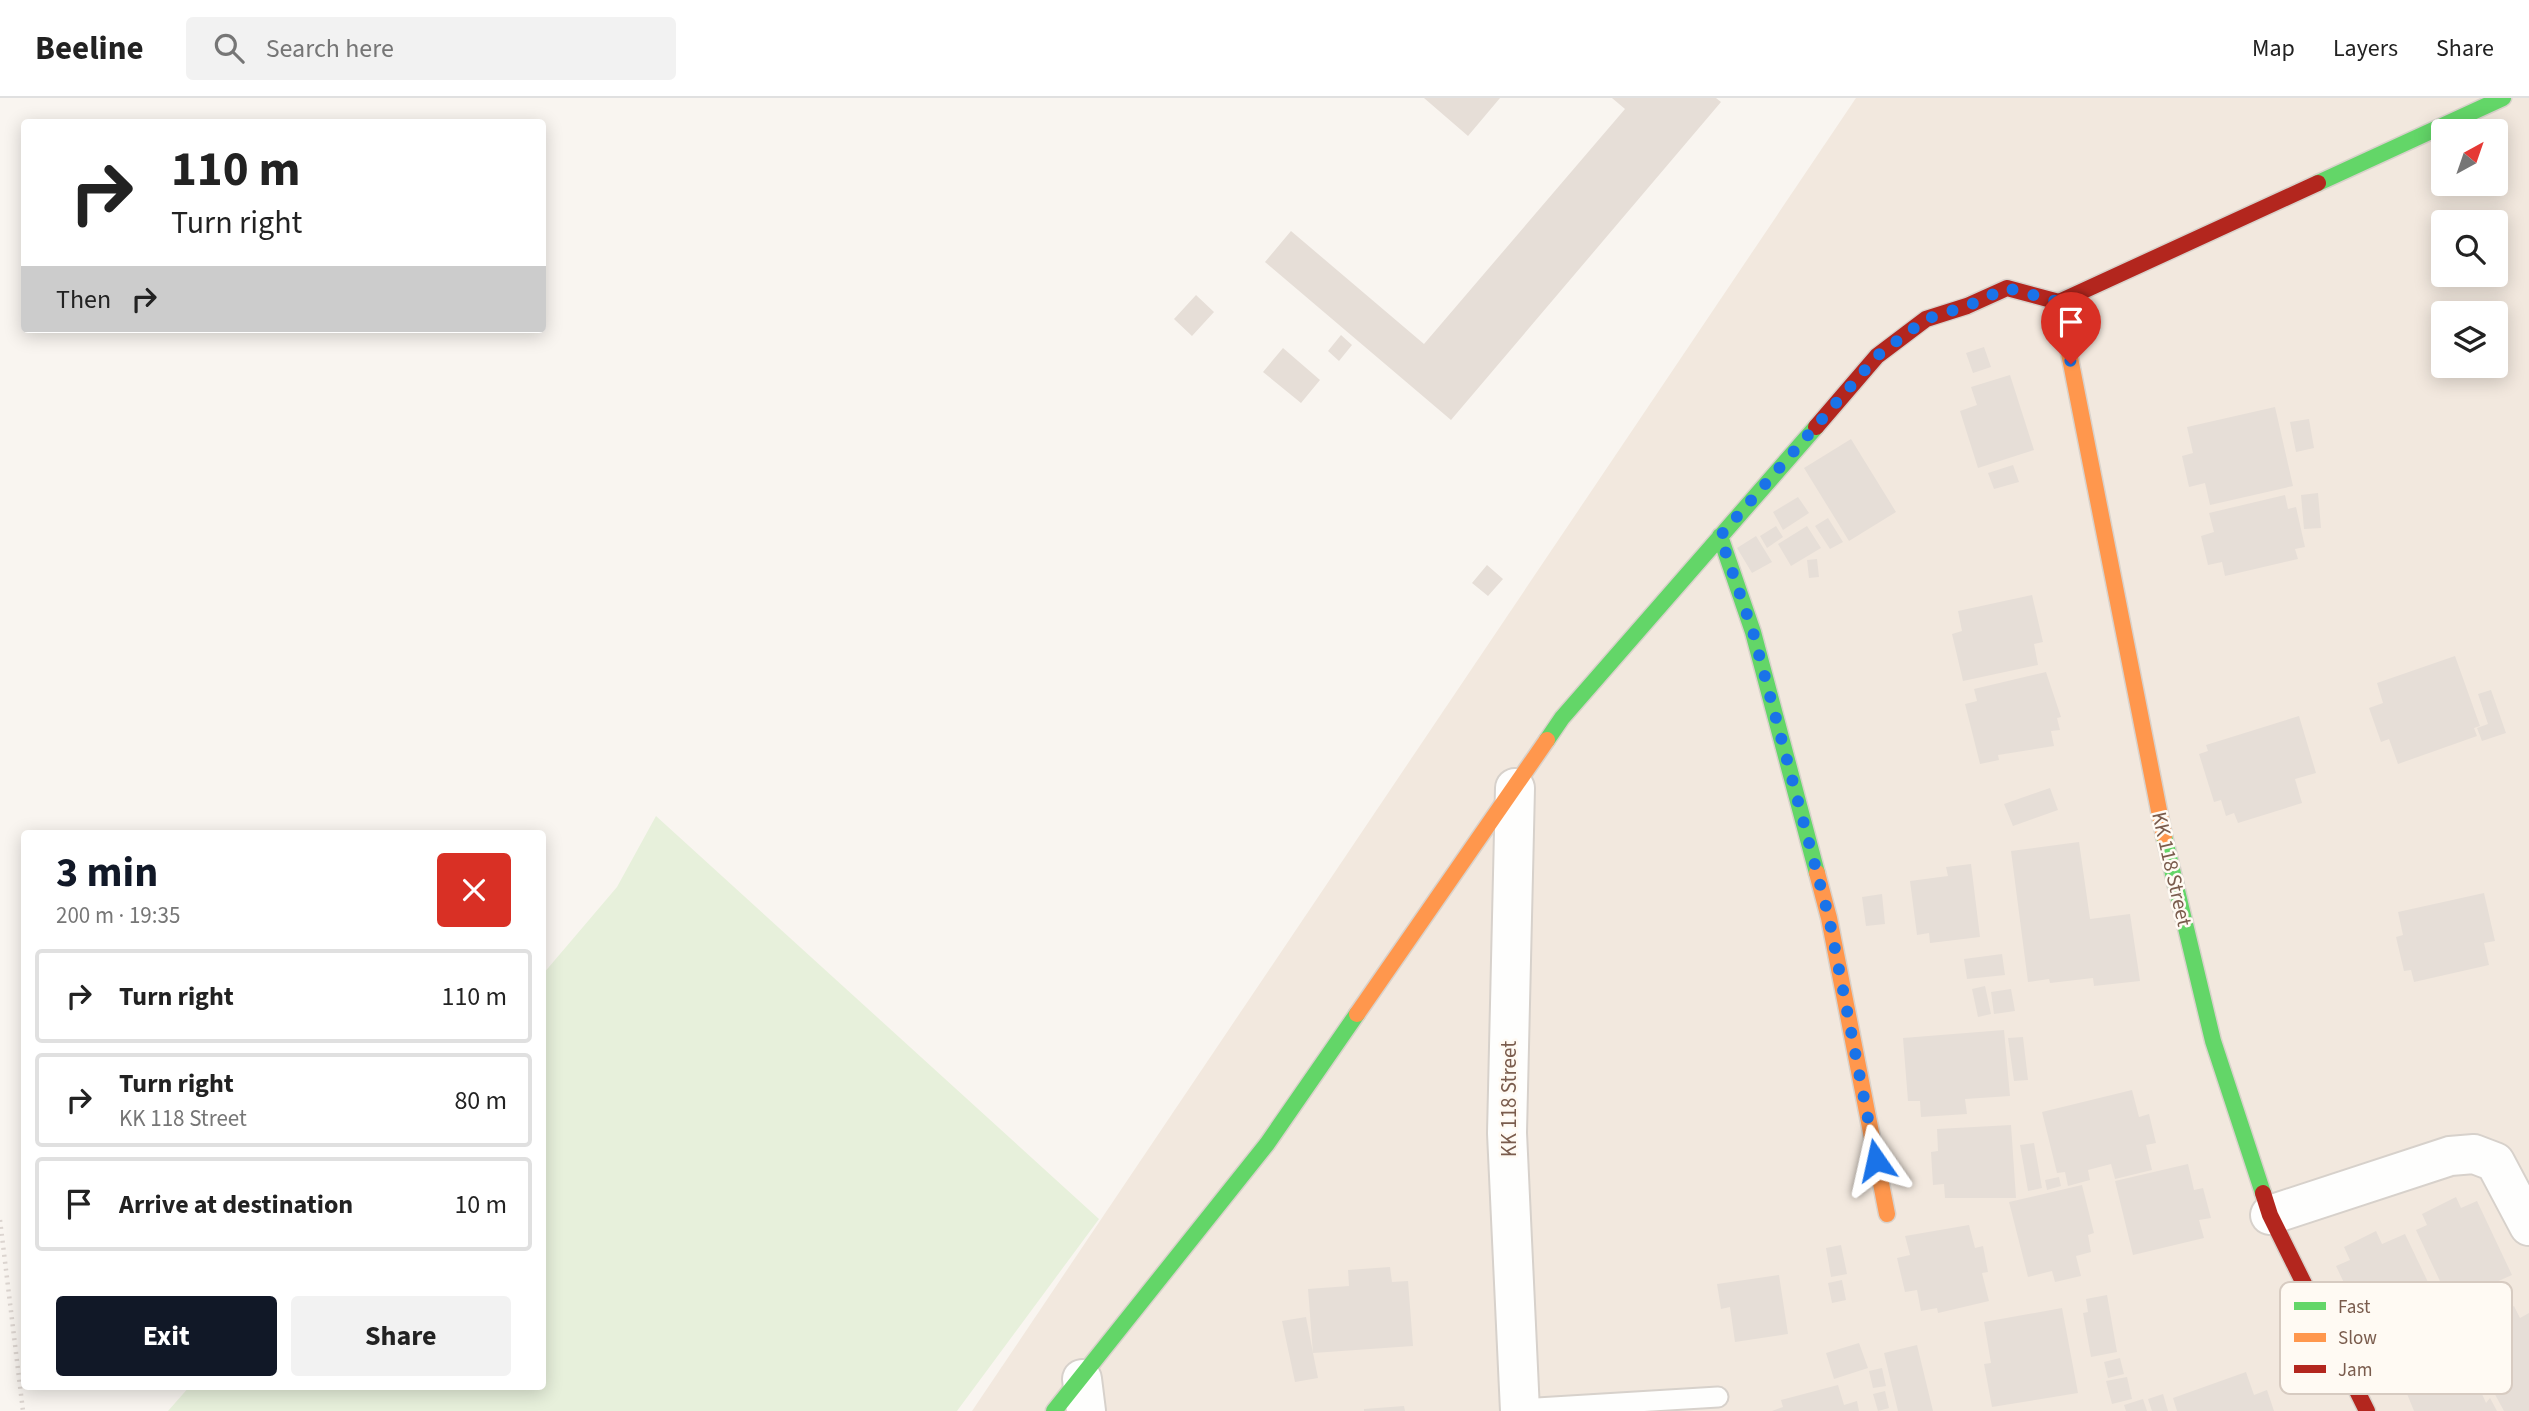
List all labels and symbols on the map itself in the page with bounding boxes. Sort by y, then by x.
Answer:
north arrow [2431,119,2508,196]
pin [2041,292,2101,364]
street label: KK 118 Street [2144,809,2200,929]
street label: KK 118 Street [1494,1041,1524,1157]
position arrow [1839,1123,1913,1197]
legend [2280,1282,2512,1394]
text: Fast [2338,1294,2371,1321]
text: Slow [2338,1325,2377,1352]
text: Jam [2338,1357,2372,1384]

